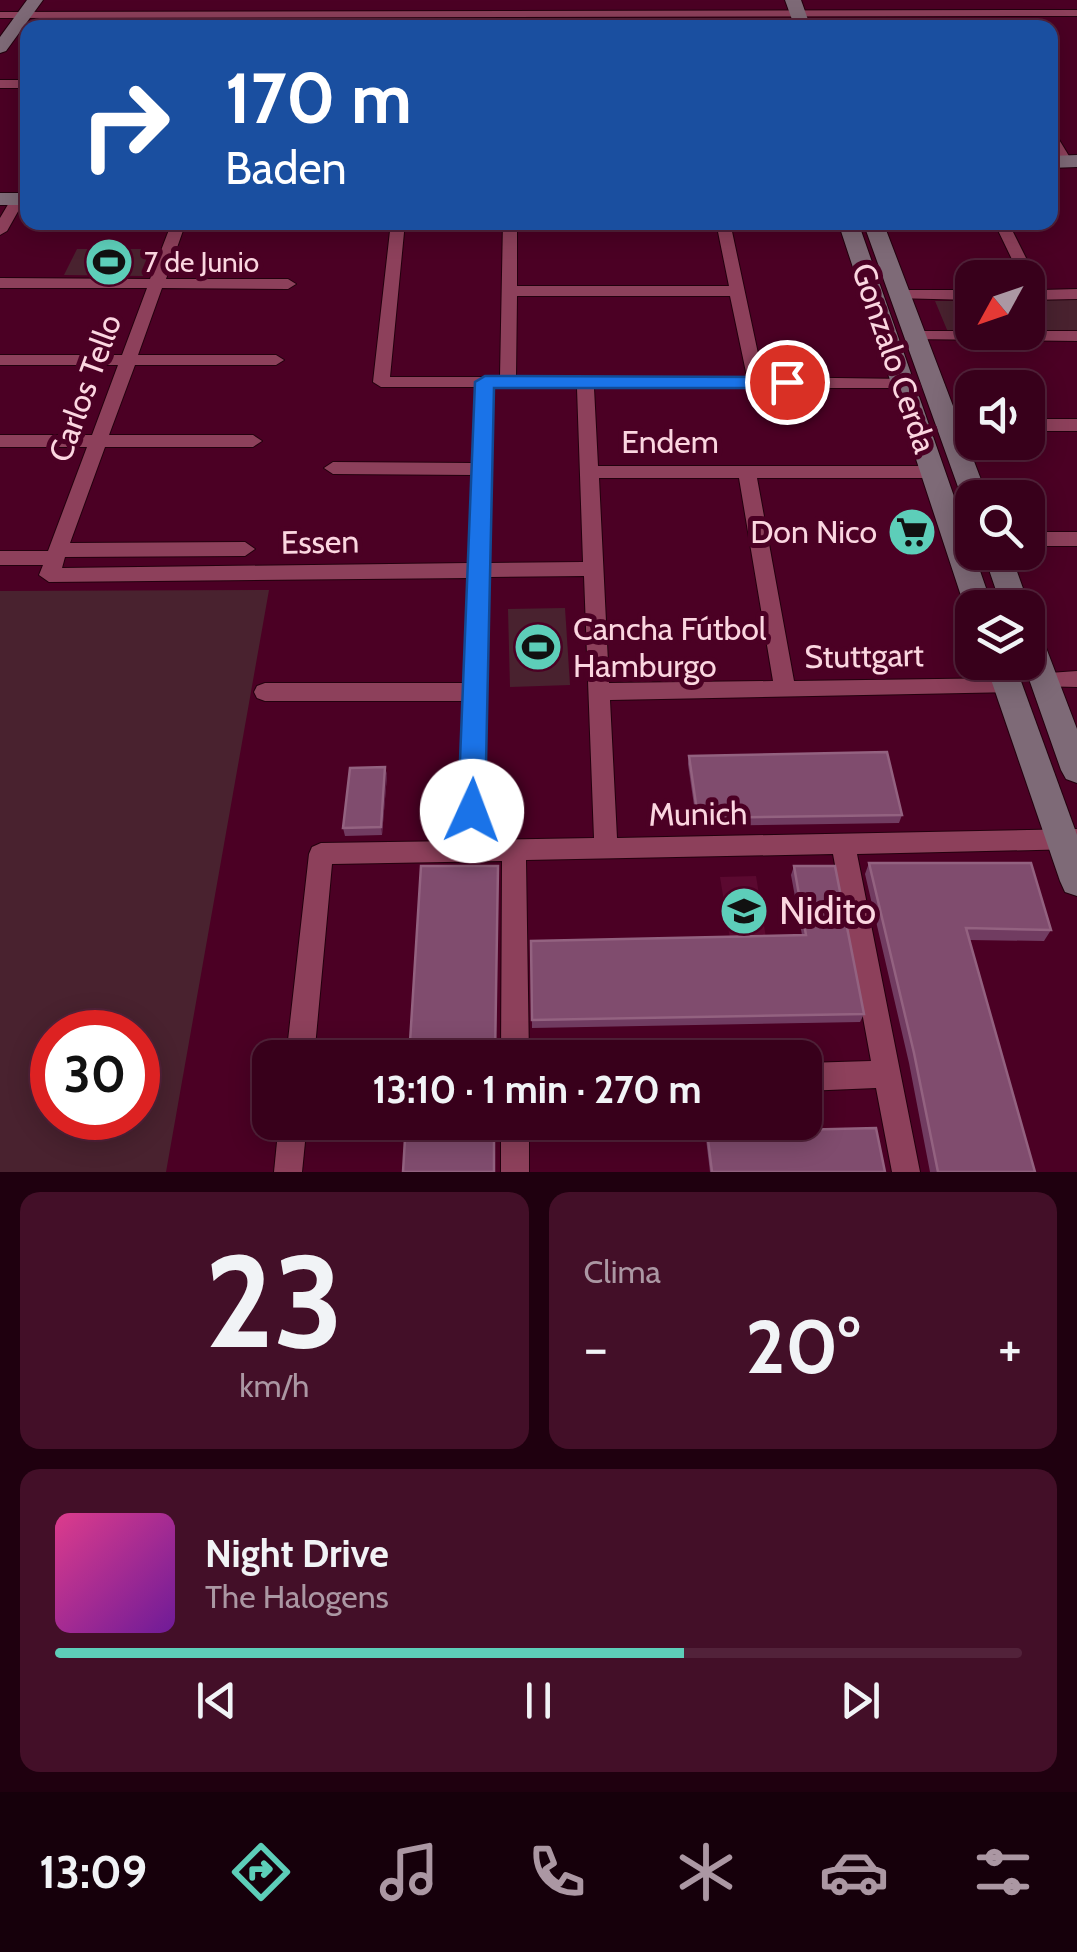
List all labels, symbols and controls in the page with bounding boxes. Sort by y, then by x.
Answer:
text: 170 m [225,55,412,141]
icon: right [60,60,190,190]
text: Baden [225,141,347,195]
sports icon: 7 de Junio [83,236,135,288]
place label: 7 de Junio [144,245,259,279]
street label: Gonzalo Cerda [844,258,945,458]
north arrow [955,260,1045,350]
map controls [955,260,1045,680]
street label: Carlos Tello [40,309,129,467]
pin [745,340,830,425]
icon: arrive [760,355,815,410]
button: sound [955,370,1045,460]
street label: Endem [621,422,719,461]
button: search [955,480,1045,570]
supermarket icon: Don Nico [886,506,938,558]
place label: Don Nico [750,512,877,551]
street label: Essen [280,521,359,562]
button: layers [955,590,1045,680]
place label: Cancha Fútbol Hamburgo [573,609,767,685]
sports icon: Cancha Fútbol Hamburgo [512,621,564,673]
street label: Stuttgart [804,635,924,676]
position arrow [420,759,524,863]
street label: Munich [648,793,748,834]
school or university icon: Nidito [718,885,770,937]
place label: Nidito [779,887,876,934]
speed limit sign: 30 [30,1010,160,1140]
text: 13:10 · 1 min · 270 m [373,1066,701,1113]
text: 23 [205,1222,344,1380]
text: Clima [584,1252,661,1291]
text: 20° [746,1301,860,1392]
text: − [584,1314,608,1381]
text: + [998,1314,1022,1381]
text: km/h [239,1366,309,1405]
text: Night Drive [205,1530,389,1577]
text: The Halogens [205,1577,389,1616]
icon: previous [189,1673,244,1728]
icon: pause [511,1673,566,1728]
icon: next [833,1673,888,1728]
icon: directions [226,1837,296,1907]
icon: music [374,1837,444,1907]
icon: phone [522,1837,592,1907]
icon: climate [671,1837,741,1907]
icon: car [819,1837,889,1907]
icon: filters [968,1837,1038,1907]
text: 13:09 [39,1845,147,1899]

